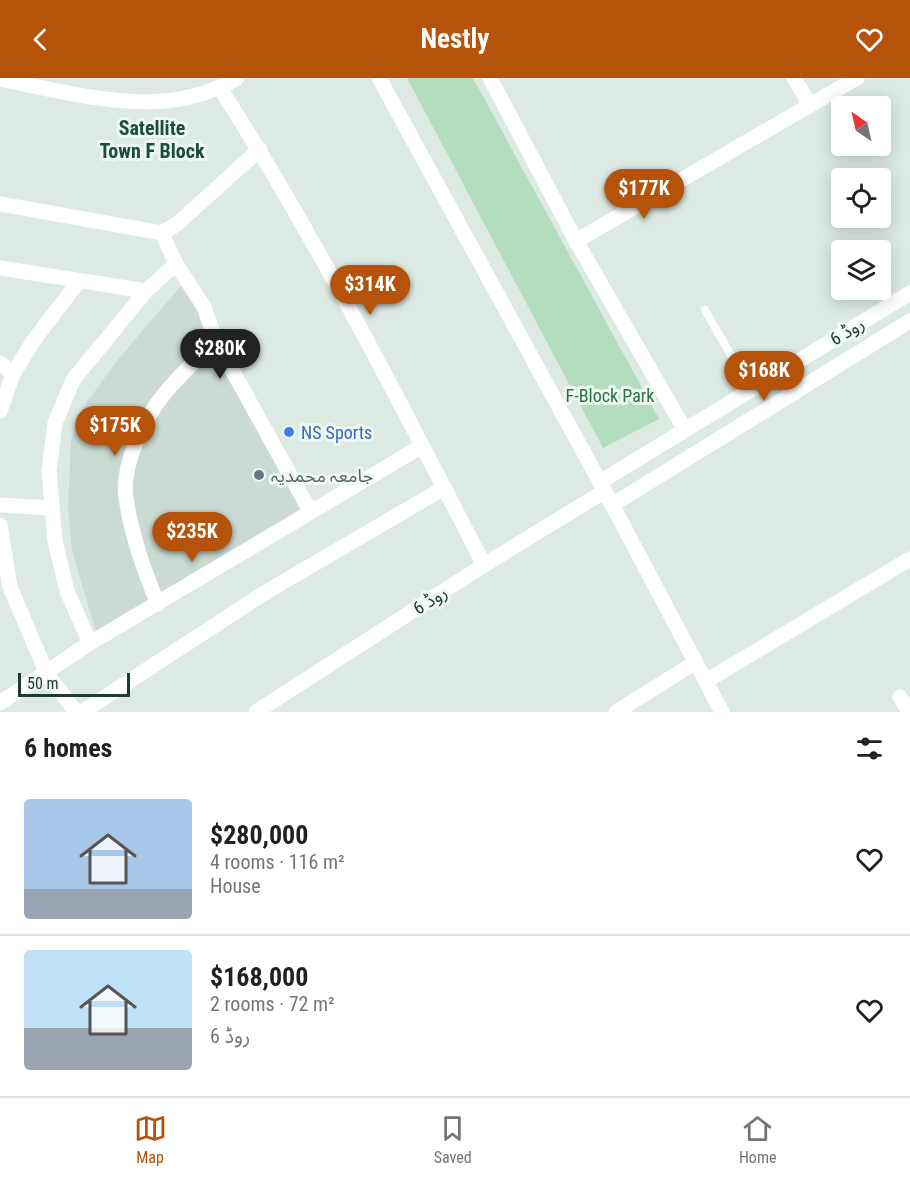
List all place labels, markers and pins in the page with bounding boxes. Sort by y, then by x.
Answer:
pin: $177K [602,169,686,220]
pin: $314K [328,265,412,316]
pin: $280K [178,329,262,380]
pin: $168K [722,351,806,402]
pin: $175K [73,406,157,457]
place label: NS Sports [301,422,372,443]
marker: NS Sports [282,425,296,439]
place label: جامعہ محمدیہ [271,465,373,486]
marker: جامعہ محمدیہ [252,468,266,482]
pin: $235K [150,512,234,563]

